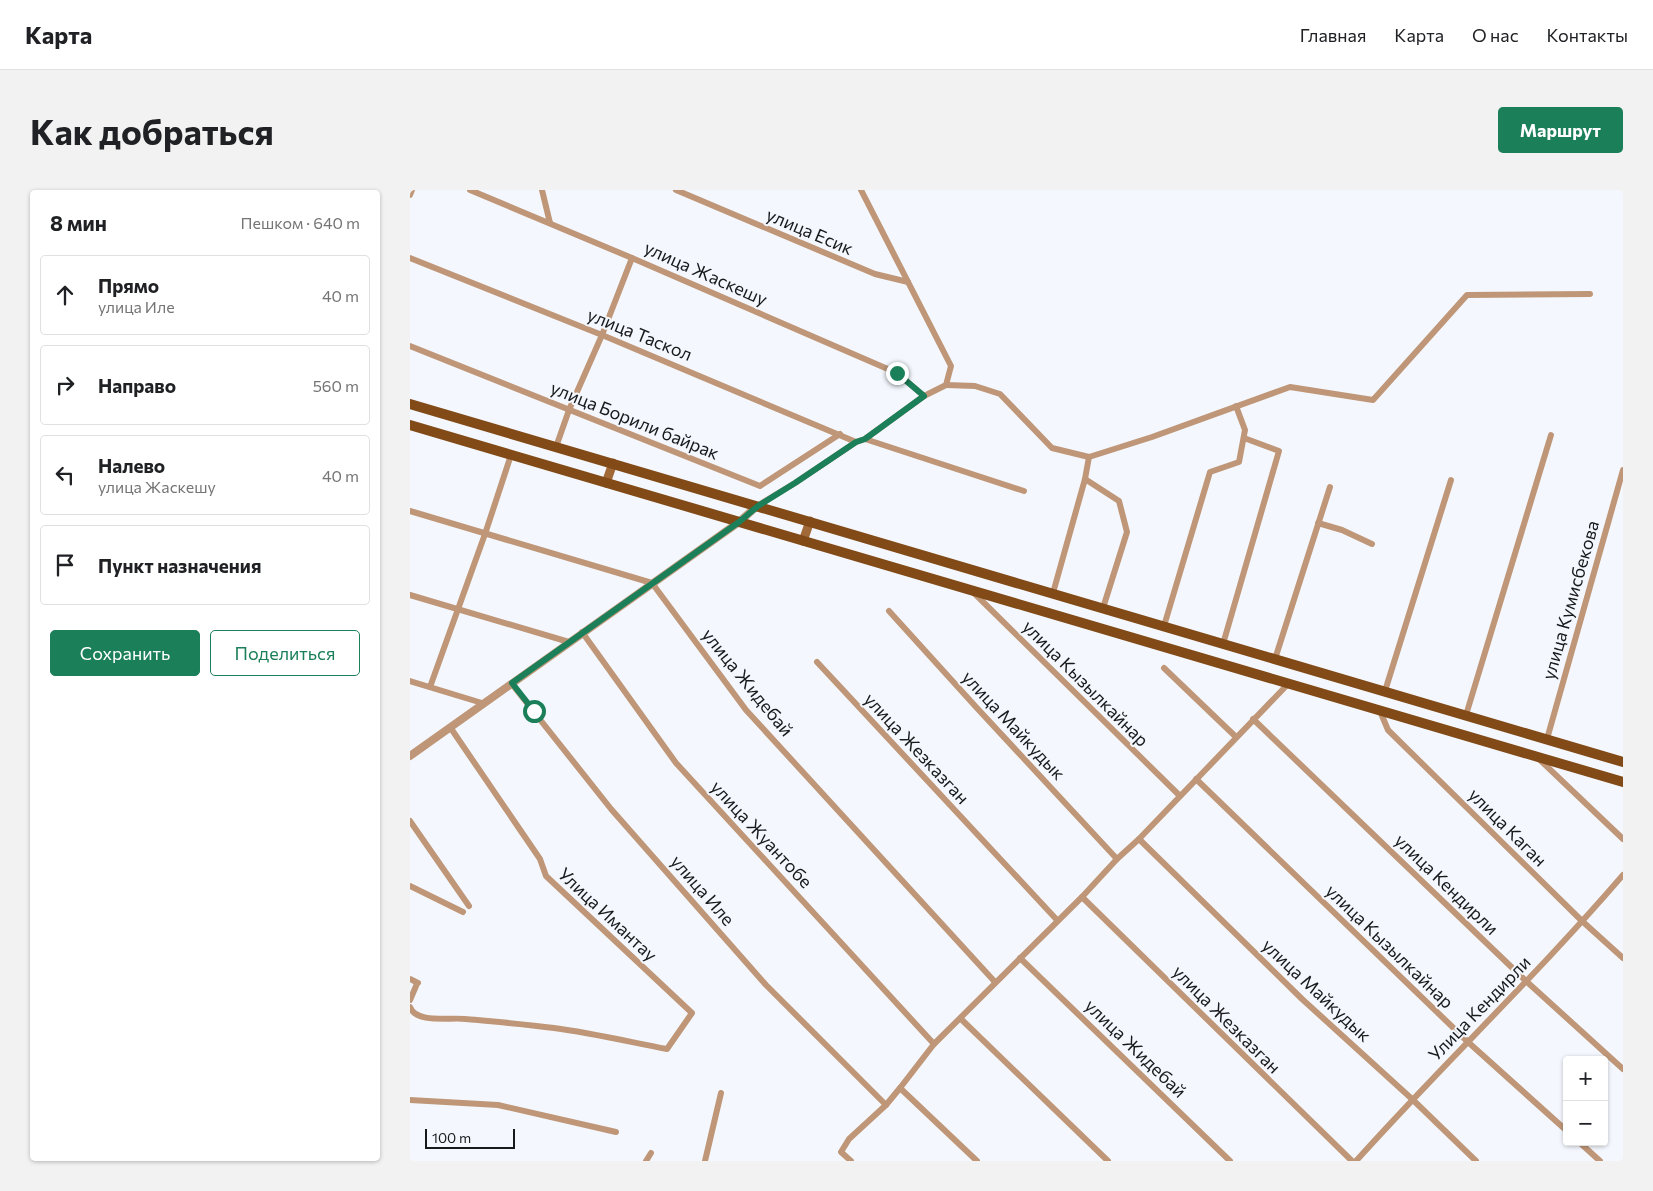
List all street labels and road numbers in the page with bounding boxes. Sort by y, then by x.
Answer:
street label: улица Есик [763,203,857,259]
street label: улица Жаскешу [641,236,771,310]
street label: улица Таскол [584,303,696,365]
street label: улица Борили байрак [548,376,723,464]
street label: улица Кумисбекова [1537,518,1603,682]
street label: улица Кызылкайнар [1018,615,1154,751]
street label: улица Жидебай [698,624,798,740]
street label: улица Майкудык [958,666,1070,784]
street label: улица Жезказган [860,688,974,808]
street label: улица Жуантобе [707,776,817,892]
street label: улица Каган [1464,783,1552,871]
street label: улица Кендирли [1390,829,1504,939]
street label: улица Иле [666,850,740,930]
street label: Улица Имантау [554,863,662,965]
street label: улица Кызылкайнар [1321,879,1459,1013]
street label: улица Майкудык [1258,934,1376,1046]
street label: Улица Кендирли [1423,951,1535,1065]
street label: улица Жезказган [1168,960,1286,1078]
street label: улица Жидебай [1081,994,1191,1102]

